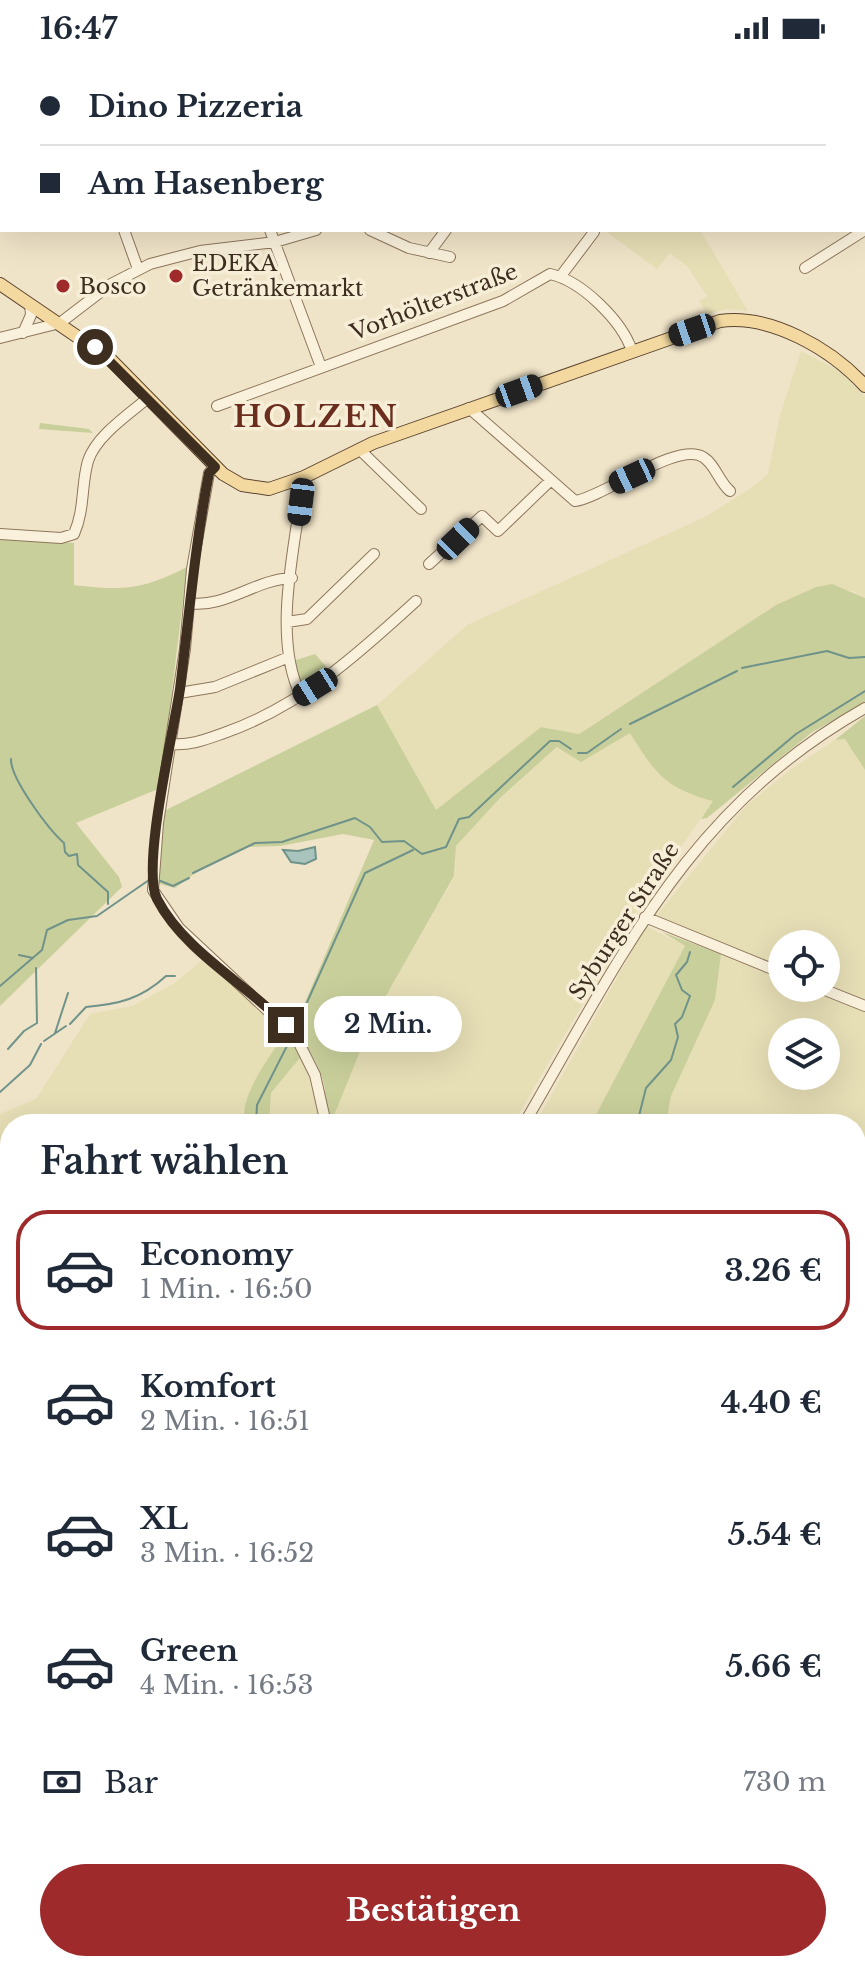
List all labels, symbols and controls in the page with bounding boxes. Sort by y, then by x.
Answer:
text: 16:47 [40,10,117,47]
text: Dino Pizzeria [88,88,303,125]
text: Am Hasenberg [88,165,323,202]
place label: EDEKA Getränkemarkt [192,250,364,302]
street label: Vorhölterstraße [346,258,521,347]
marker: EDEKA Getränkemarkt [167,267,185,285]
place label: Bosco [79,273,146,300]
marker: Bosco [54,277,72,295]
car [665,311,719,349]
route start [77,329,113,365]
car [492,372,546,410]
district label: HOLZEN [233,398,399,435]
car [605,455,659,497]
car [286,477,316,527]
car [432,514,484,564]
car [288,664,342,710]
street label: Syburger Straße [563,837,685,1005]
map controls [768,930,840,1090]
button: locate [768,930,840,1002]
callout: 2 Min. [314,997,462,1053]
route end [268,1007,304,1043]
text: 2 Min. [344,1008,432,1040]
button: layers [768,1018,840,1090]
text: Fahrt wählen [40,1139,288,1184]
icon: car [44,1234,116,1306]
text: Economy [140,1236,293,1273]
text: 3.26 € [725,1252,822,1289]
text: 1 Min. · 16:50 [140,1273,312,1305]
icon: car [44,1366,116,1438]
text: Komfort [140,1368,276,1405]
text: 4.40 € [721,1384,822,1421]
text: 2 Min. · 16:51 [140,1405,310,1437]
icon: car [44,1498,116,1570]
text: XL [140,1500,188,1537]
text: 5.54 € [728,1516,822,1553]
text: 3 Min. · 16:52 [140,1537,314,1569]
icon: car [44,1630,116,1702]
text: Green [140,1632,238,1669]
text: 5.66 € [725,1648,822,1685]
text: 4 Min. · 16:53 [140,1669,314,1701]
icon: cash [40,1760,84,1804]
text: Bar [104,1764,158,1801]
text: 730 m [743,1766,826,1798]
button: Bestätigen [40,1864,826,1956]

